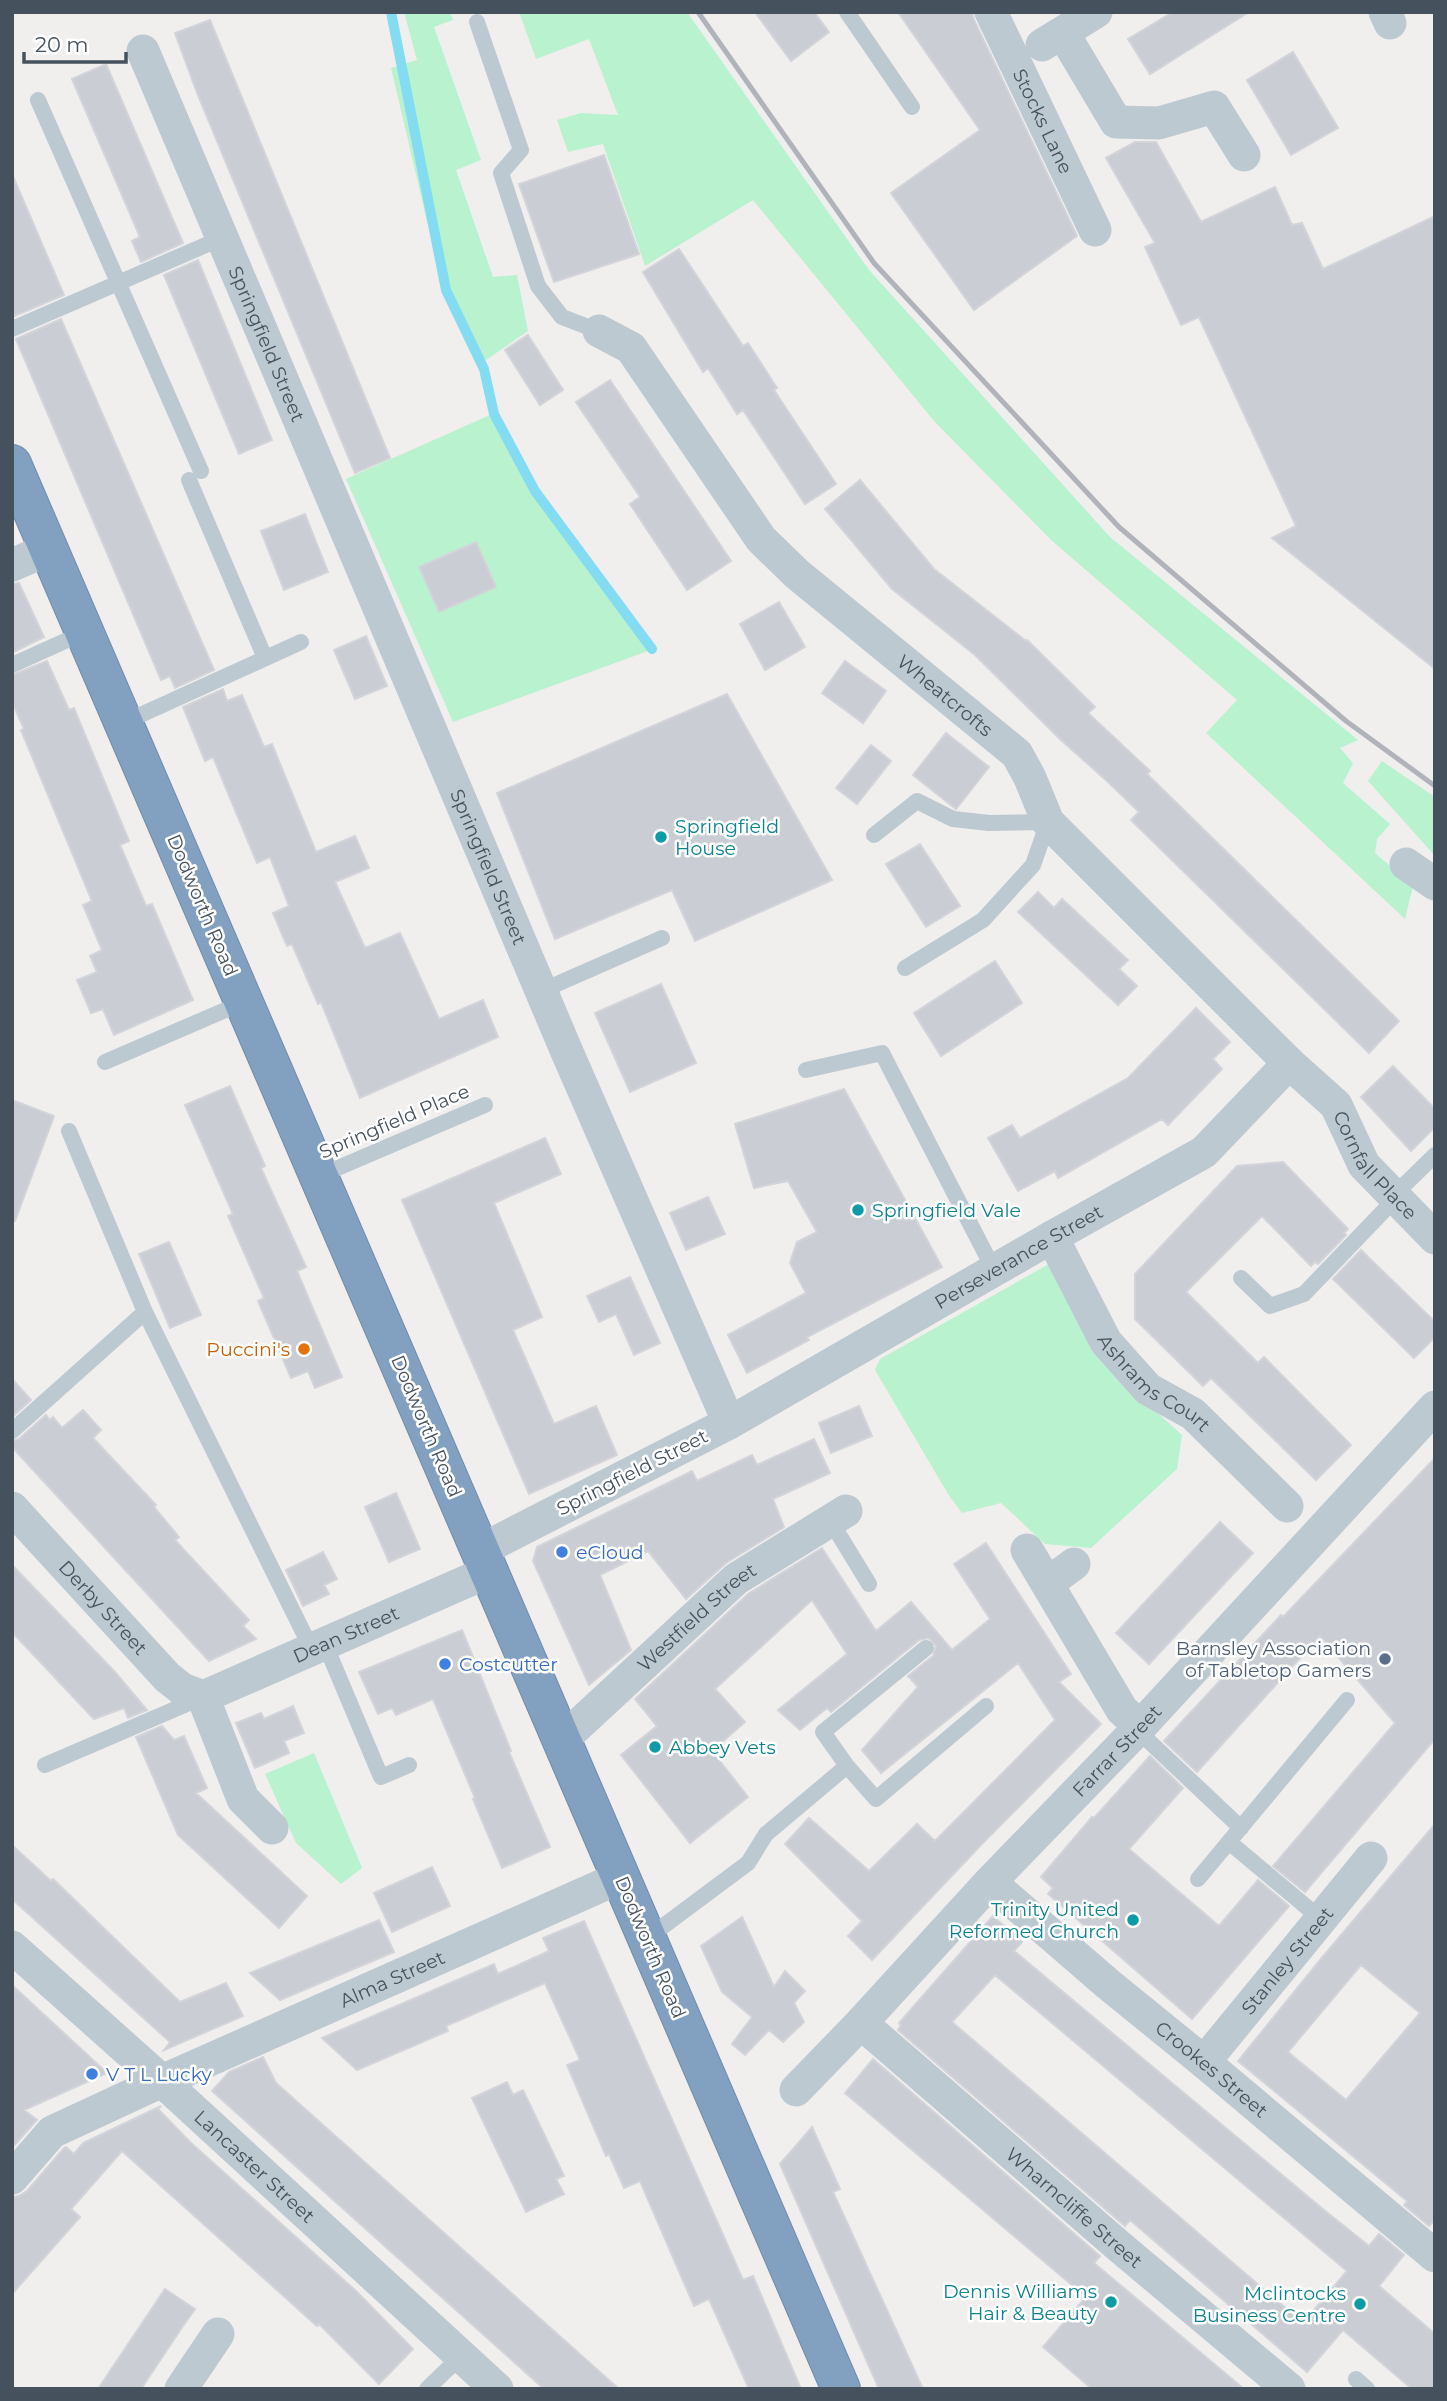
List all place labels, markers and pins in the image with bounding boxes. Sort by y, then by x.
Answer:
place label: Springfield House [675,815,779,860]
marker: Springfield House [653,829,669,845]
place label: Springfield Vale [872,1199,1021,1222]
marker: Springfield Vale [850,1202,866,1218]
place label: Puccini's [206,1338,290,1361]
marker: Puccini's [296,1341,312,1357]
place label: eCloud [576,1541,644,1564]
marker: eCloud [554,1544,570,1560]
place label: Barnsley Association of Tabletop Gamers [1176,1637,1371,1682]
marker: Barnsley Association of Tabletop Gamers [1377,1651,1393,1667]
place label: Costcutter [459,1653,558,1676]
marker: Costcutter [437,1656,453,1672]
place label: Abbey Vets [669,1736,776,1759]
marker: Abbey Vets [647,1739,663,1755]
place label: Trinity United Reformed Church [949,1898,1119,1943]
marker: Trinity United Reformed Church [1125,1912,1141,1928]
place label: V T L Lucky [106,2063,213,2086]
marker: V T L Lucky [84,2066,100,2082]
place label: Dennis Williams Hair & Beauty [943,2280,1098,2325]
place label: Mclintocks Business Centre [1193,2282,1346,2327]
marker: Dennis Williams Hair & Beauty [1103,2294,1119,2310]
marker: Mclintocks Business Centre [1352,2296,1368,2312]

